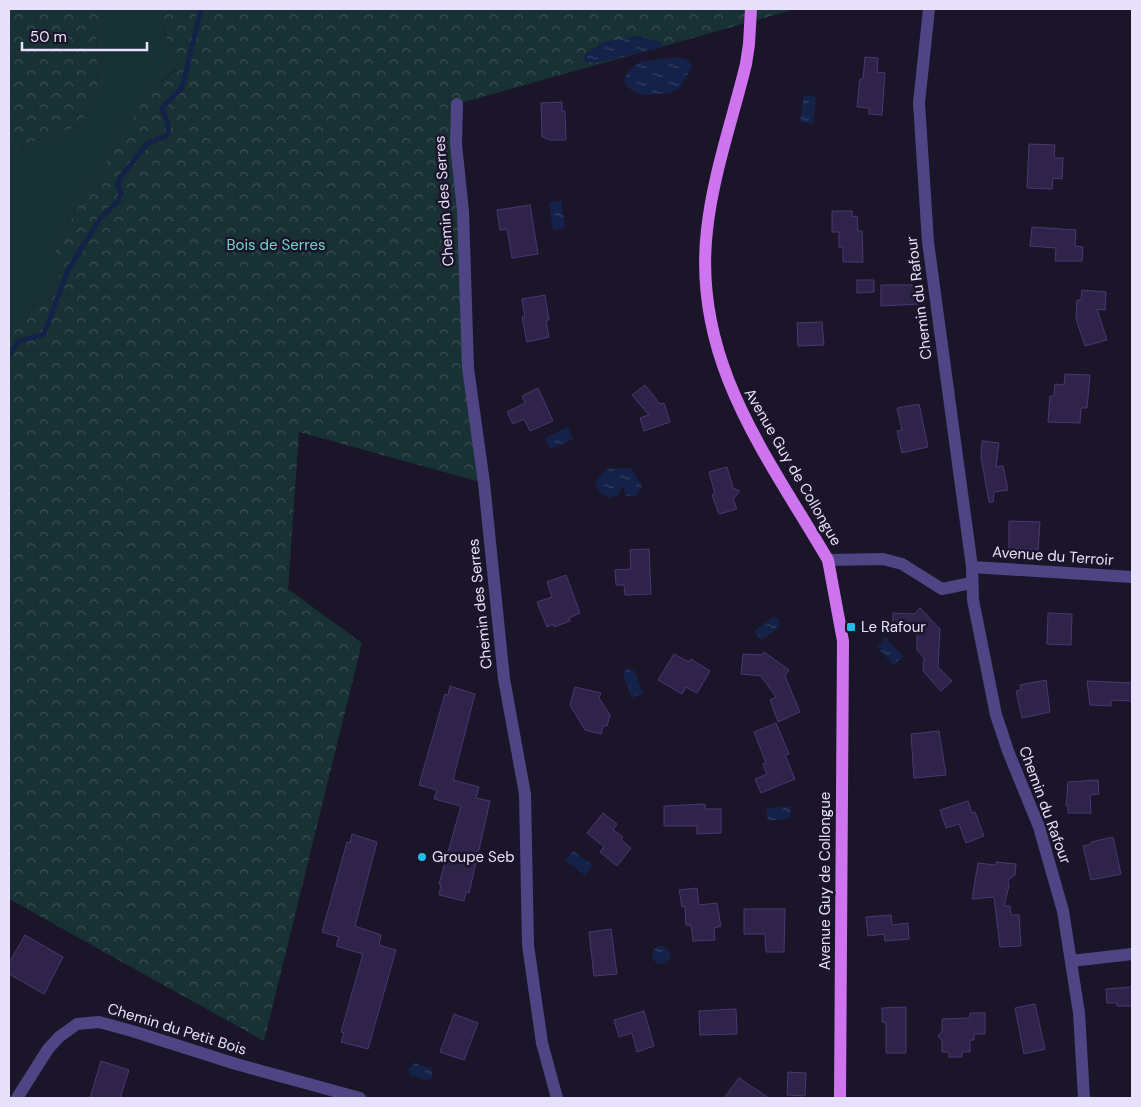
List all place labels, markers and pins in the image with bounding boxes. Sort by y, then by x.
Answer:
place label: Le Rafour [861,617,926,637]
marker: Le Rafour [845,621,857,633]
place label: Groupe Seb [432,847,515,867]
marker: Groupe Seb [416,851,428,863]

